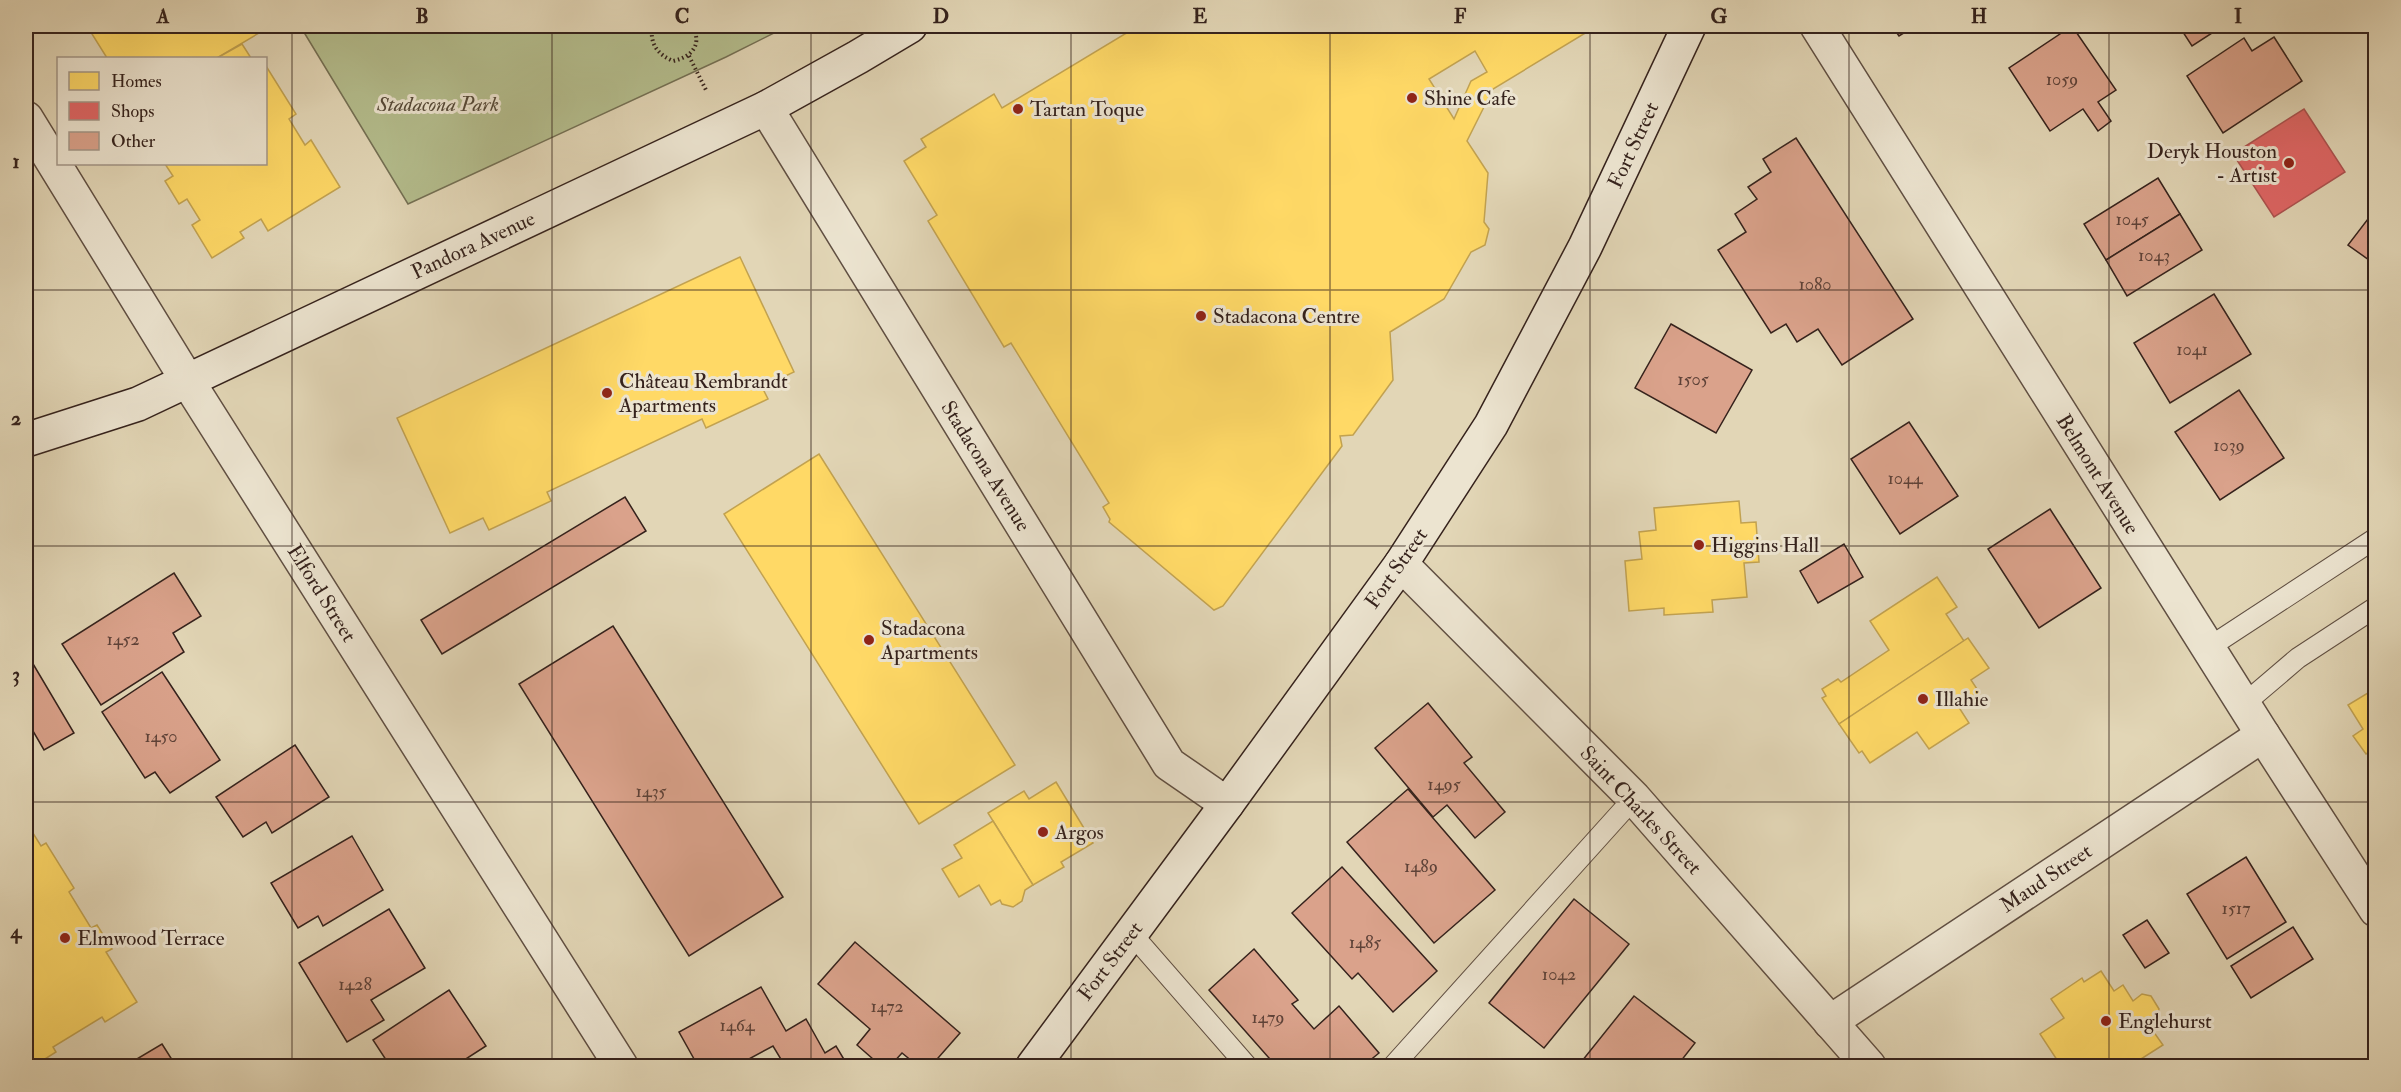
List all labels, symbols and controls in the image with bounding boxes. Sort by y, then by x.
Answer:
text: A [156,4,170,29]
text: B [415,4,429,29]
text: C [675,4,689,29]
text: D [933,4,949,29]
text: E [1193,4,1208,29]
text: F [1454,4,1467,29]
text: G [1711,4,1728,29]
text: H [1971,4,1987,29]
text: I [2234,4,2242,29]
legend [57,57,267,165]
house number: 1059 [2046,68,2078,91]
text: Homes [111,70,162,93]
place label: Shine Cafe [1424,85,1516,112]
park label: Stadacona Park [376,91,499,118]
marker: Shine Cafe [1405,91,1419,105]
place label: Tartan Toque [1030,96,1144,123]
street label: Fort Street [1602,97,1665,193]
text: Shops [111,100,154,123]
marker: Tartan Toque [1011,102,1025,116]
text: Other [111,130,155,153]
place label: Deryk Houston - Artist [2147,138,2277,189]
text: 1 [12,149,20,174]
marker: Deryk Houston - Artist [2282,156,2296,170]
street label: Pandora Avenue [407,205,540,286]
house number: 1045 [2115,208,2149,231]
house number: 1043 [2138,244,2170,267]
house number: 1080 [1798,273,1832,296]
place label: Stadacona Centre [1213,303,1360,330]
marker: Stadacona Centre [1194,309,1208,323]
house number: 1041 [2176,338,2208,361]
place label: Château Rembrandt Apartments [618,368,788,419]
house number: 1505 [1677,368,1709,391]
marker: Château Rembrandt Apartments [600,386,614,400]
street label: Stadacona Avenue [935,396,1037,537]
text: 2 [11,406,21,431]
street label: Belmont Avenue [2050,409,2145,540]
house number: 1039 [2213,434,2245,457]
house number: 1044 [1888,467,1924,490]
street label: Fort Street [1359,523,1434,614]
place label: Higgins Hall [1711,532,1820,559]
marker: Higgins Hall [1692,538,1706,552]
street label: Elford Street [281,539,362,647]
place label: Stadacona Apartments [880,615,978,666]
house number: 1452 [106,628,140,651]
marker: Stadacona Apartments [862,633,876,647]
text: 3 [12,662,20,687]
place label: Illahie [1935,686,1988,713]
marker: Illahie [1916,692,1930,706]
house number: 1450 [144,725,178,748]
street label: Saint Charles Street [1574,740,1708,881]
house number: 1495 [1427,773,1461,796]
house number: 1435 [636,780,667,803]
place label: Argos [1054,819,1104,846]
marker: Argos [1036,825,1050,839]
street label: Maud Street [1995,838,2098,919]
house number: 1489 [1404,855,1438,878]
house number: 1517 [2222,897,2250,920]
street label: Fort Street [1072,916,1149,1006]
text: 4 [10,919,23,944]
place label: Elmwood Terrace [77,925,225,952]
marker: Elmwood Terrace [58,931,72,945]
house number: 1485 [1349,931,1381,954]
house number: 1042 [1542,963,1576,986]
house number: 1428 [338,973,372,996]
house number: 1472 [870,995,904,1018]
house number: 1479 [1251,1006,1285,1029]
place label: Englehurst [2118,1008,2212,1035]
house number: 1464 [720,1014,756,1037]
marker: Englehurst [2099,1014,2113,1028]

